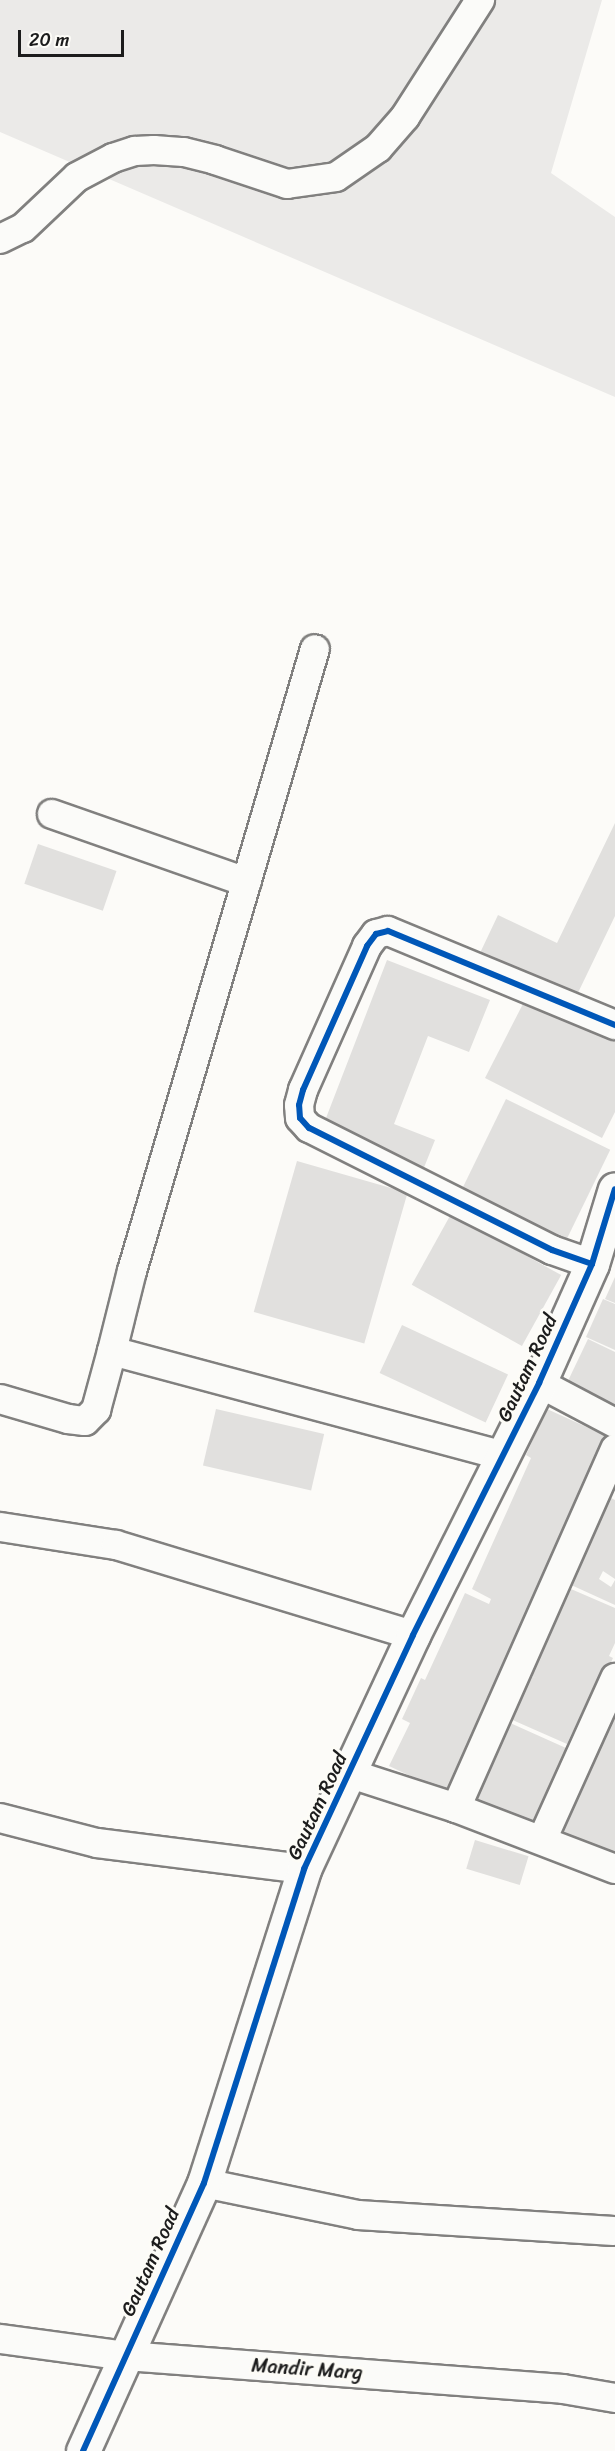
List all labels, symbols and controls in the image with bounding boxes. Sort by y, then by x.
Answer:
scale bar [21,18,128,56]
text: 20 m [29,24,69,56]
street label: Gautam Road [492,1311,562,1425]
street label: Gautam Road [282,1749,352,1863]
street label: Gautam Road [116,2204,184,2320]
street label: Mandir Marg [251,2353,363,2385]

